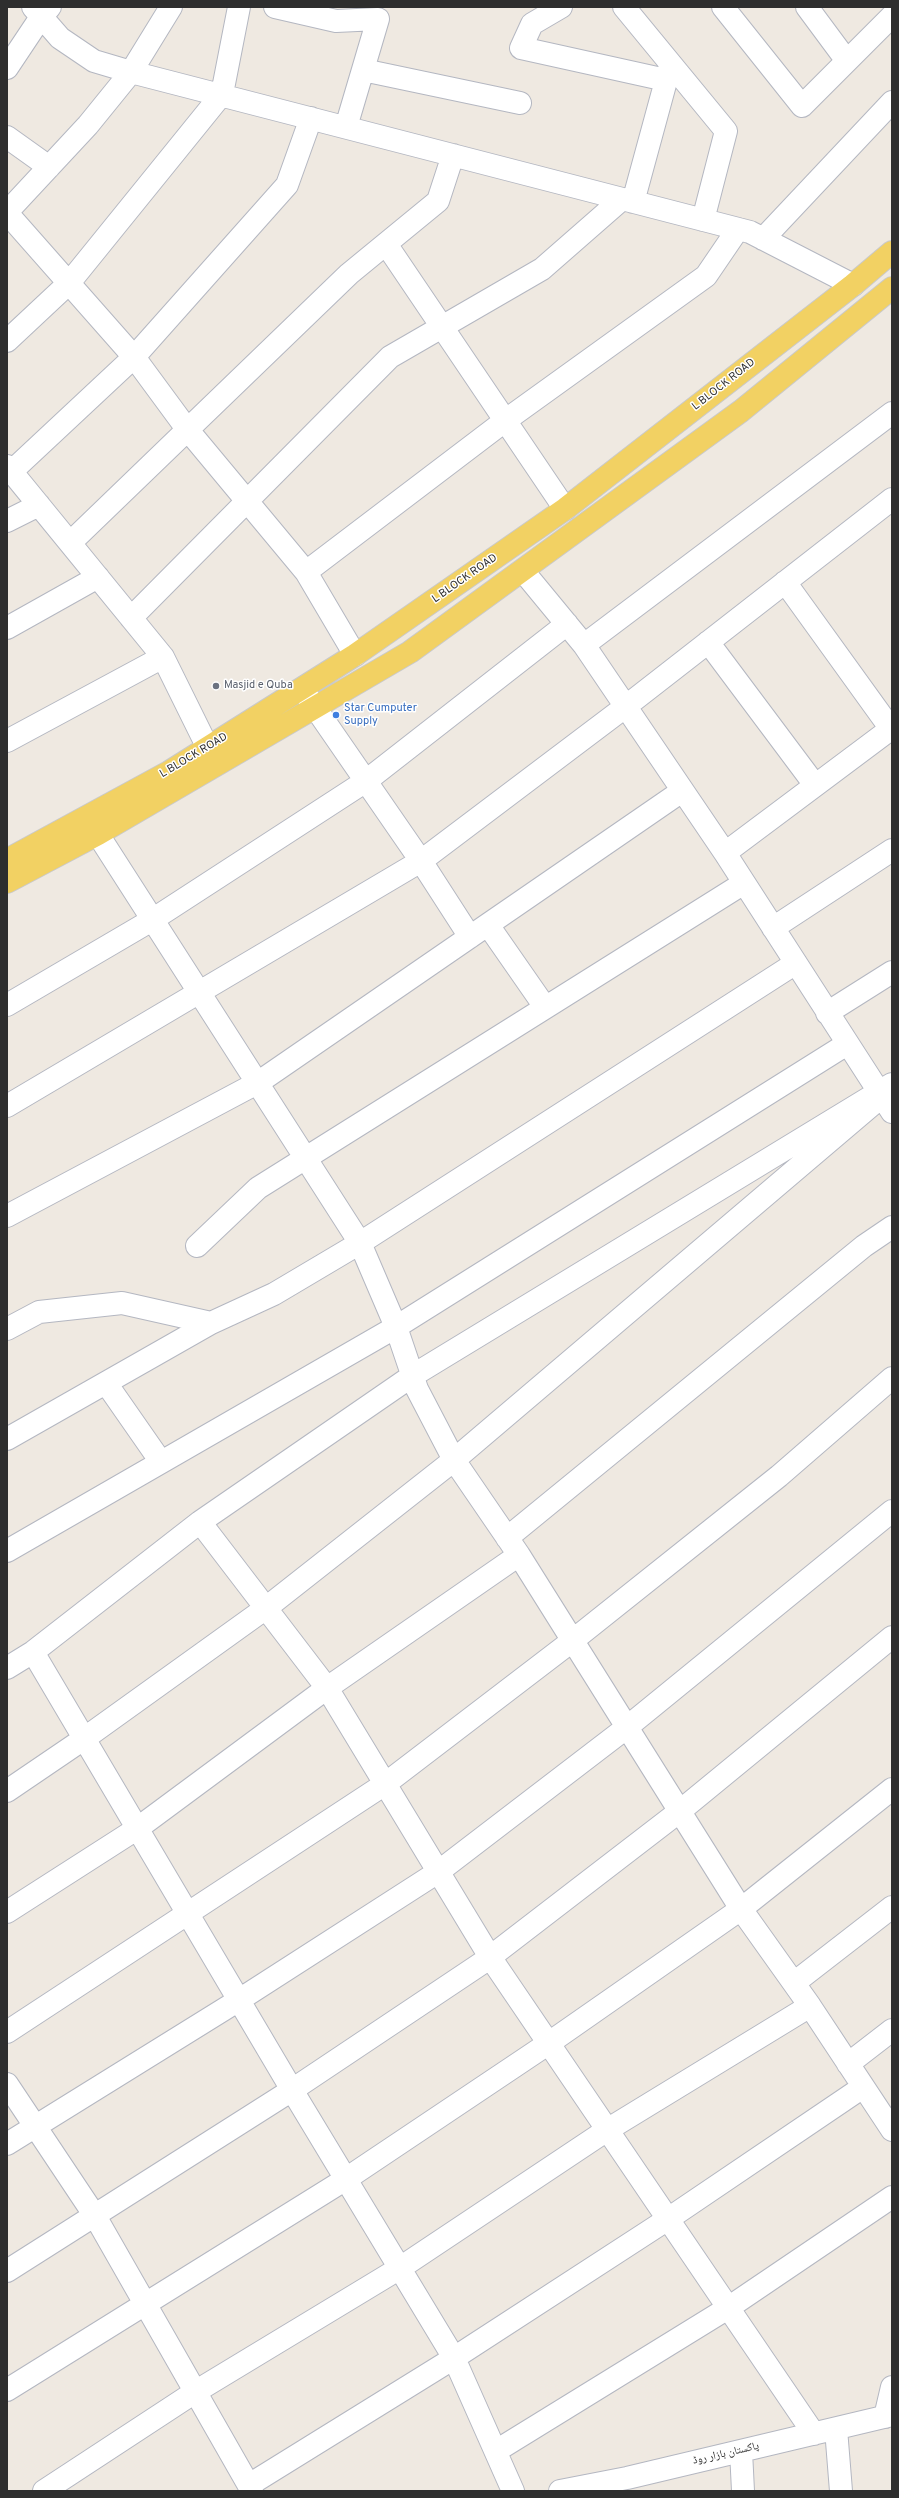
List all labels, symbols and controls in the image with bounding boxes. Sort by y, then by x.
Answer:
street label: L BLOCK ROAD [690,356,758,414]
street label: L BLOCK ROAD [430,552,500,606]
place label: Masjid e Quba [224,679,293,693]
marker: Masjid e Quba [211,681,221,691]
place label: Star Cumputer Supply [344,702,417,728]
marker: Star Cumputer Supply [331,710,341,720]
street label: L BLOCK ROAD [158,731,230,781]
street label: پاکستان بازار روڈ [692,2440,760,2468]

